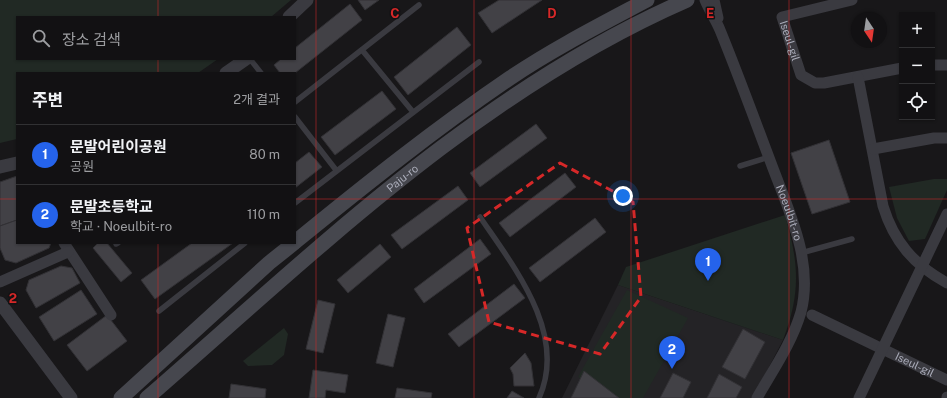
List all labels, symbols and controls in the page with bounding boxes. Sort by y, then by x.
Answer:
text: C [390,6,400,21]
text: D [547,6,557,21]
text: E [706,6,714,21]
north arrow [851,12,887,48]
map controls [899,12,935,120]
button: + [899,12,935,48]
search box [16,16,296,60]
street label: Iseul-gil [778,19,802,62]
icon: search [30,27,52,49]
text: 장소 검색 [62,31,121,48]
button: − [899,48,935,84]
button: locate [899,84,935,120]
text: 주변 [32,90,63,110]
text: 2개 결과 [233,92,280,107]
text: 문발어린이공원 [70,138,167,155]
text: 1 [42,147,48,162]
text: 80 m [249,147,280,162]
text: 공원 [70,159,94,174]
street label: Paju-ro [384,162,420,194]
street label: Noeulbit-ro [774,183,804,242]
your location [613,186,633,206]
text: 문발초등학교 [70,198,153,215]
text: 2 [41,207,49,222]
text: 110 m [247,207,280,222]
text: 학교 · Noeulbit-ro [70,219,172,234]
pin: 1 [695,248,721,281]
text: 2 [9,291,17,306]
pin: 2 [659,336,685,369]
street label: Iseul-gil [893,350,936,379]

